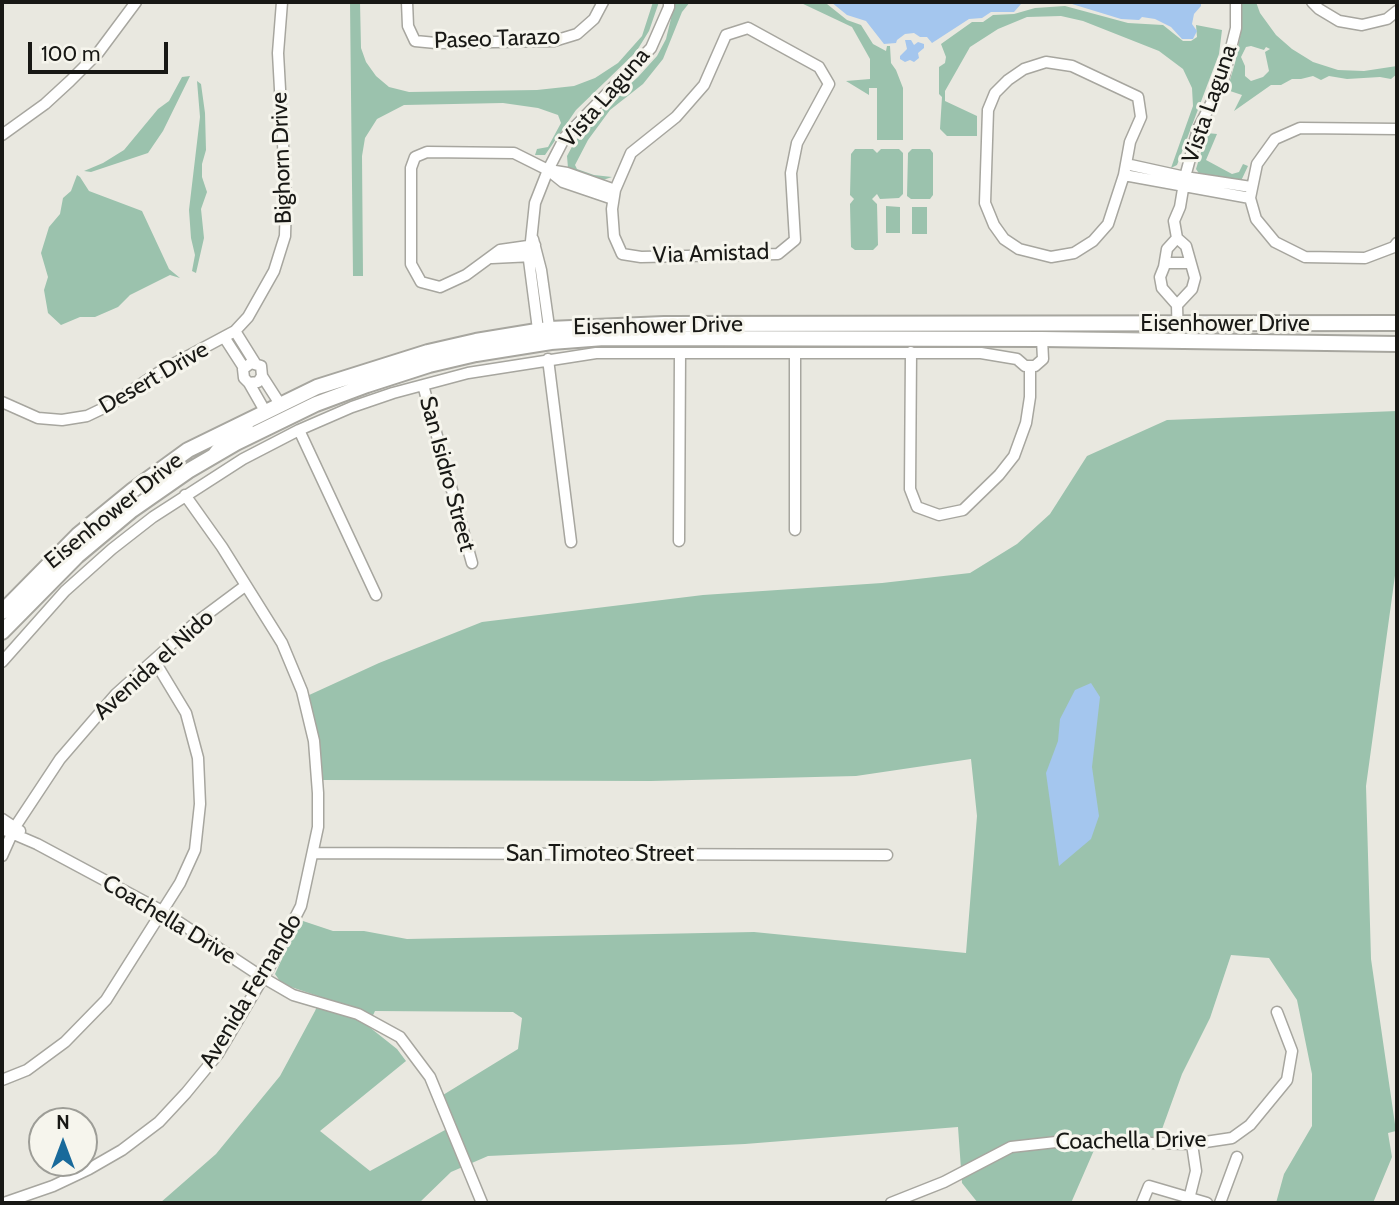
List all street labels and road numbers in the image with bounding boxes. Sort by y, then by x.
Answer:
street label: Paseo Tarazo [433,23,561,55]
street label: Vista Laguna [1177,41,1243,167]
street label: Vista Laguna [554,42,656,154]
street label: Bighorn Drive [266,92,298,224]
street label: Via Amistad [652,238,770,270]
street label: Eisenhower Drive [1140,310,1310,338]
street label: Eisenhower Drive [573,311,743,341]
street label: Desert Drive [95,336,213,420]
street label: San Isidro Street [413,394,481,554]
street label: Eisenhower Drive [39,447,189,575]
street label: Avenida el Nido [88,604,220,726]
street label: San Timoteo Street [506,840,694,868]
street label: Coachella Drive [97,869,241,971]
street label: Avenida Fernando [194,909,308,1073]
street label: Coachella Drive [1055,1126,1207,1156]

